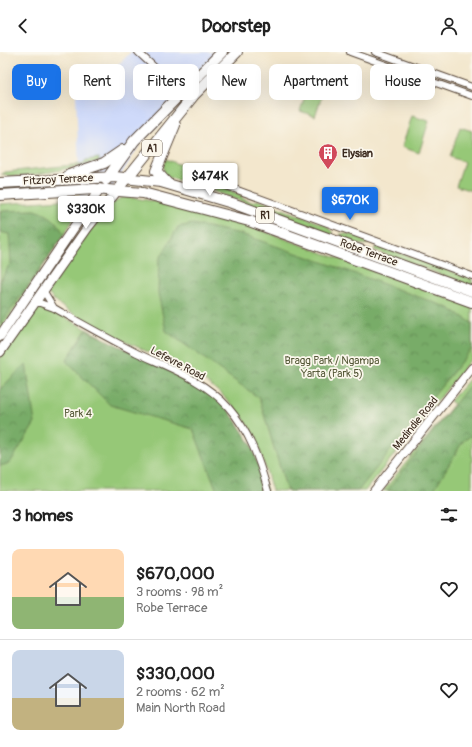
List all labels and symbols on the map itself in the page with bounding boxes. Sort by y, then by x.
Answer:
road number: A1 [142,140,162,156]
building icon: Elysian [317,142,339,170]
place label: Elysian [342,147,373,160]
pin: $474K [182,163,238,197]
street label: Fitzroy Terrace [23,171,94,188]
pin: $670K [322,187,378,221]
pin: $330K [58,196,114,230]
road number: R1 [256,207,274,223]
street label: Robe Terrace [338,236,400,269]
street label: Lefevre Road [148,344,207,383]
park label: Bragg Park / Ngampa Yarta (Park 5) [285,354,379,380]
street label: Medindie Road [390,394,441,453]
park label: Park 4 [64,407,93,420]

